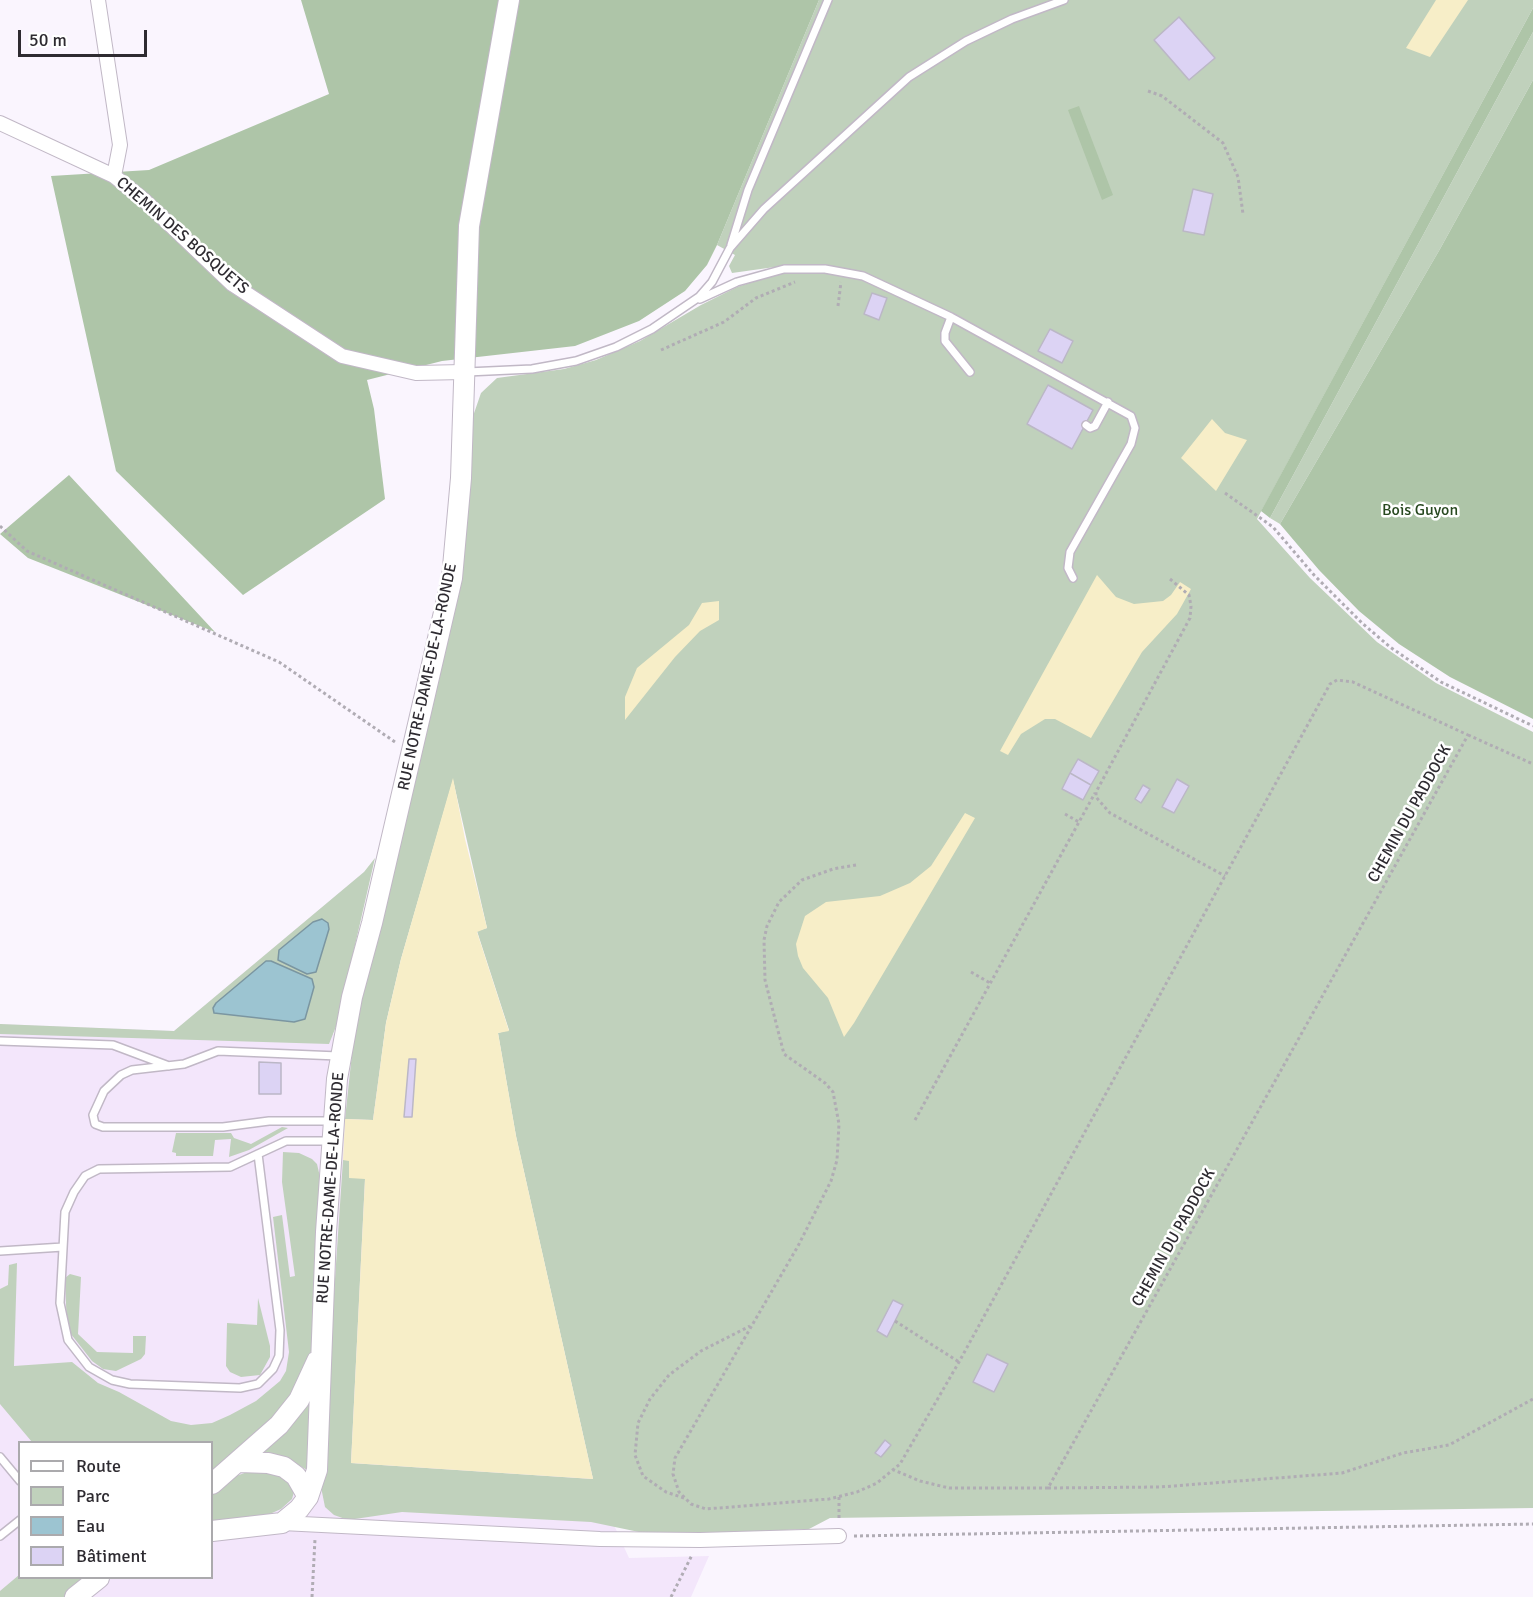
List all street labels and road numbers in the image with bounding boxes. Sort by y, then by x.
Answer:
street label: CHEMIN DES BOSQUETS [112,173,252,299]
street label: RUE NOTRE-DAME-DE-LA-RONDE [394,562,462,792]
street label: CHEMIN DU PADDOCK [1364,742,1456,886]
street label: RUE NOTRE-DAME-DE-LA-RONDE [313,1072,349,1304]
street label: CHEMIN DU PADDOCK [1128,1166,1220,1310]

